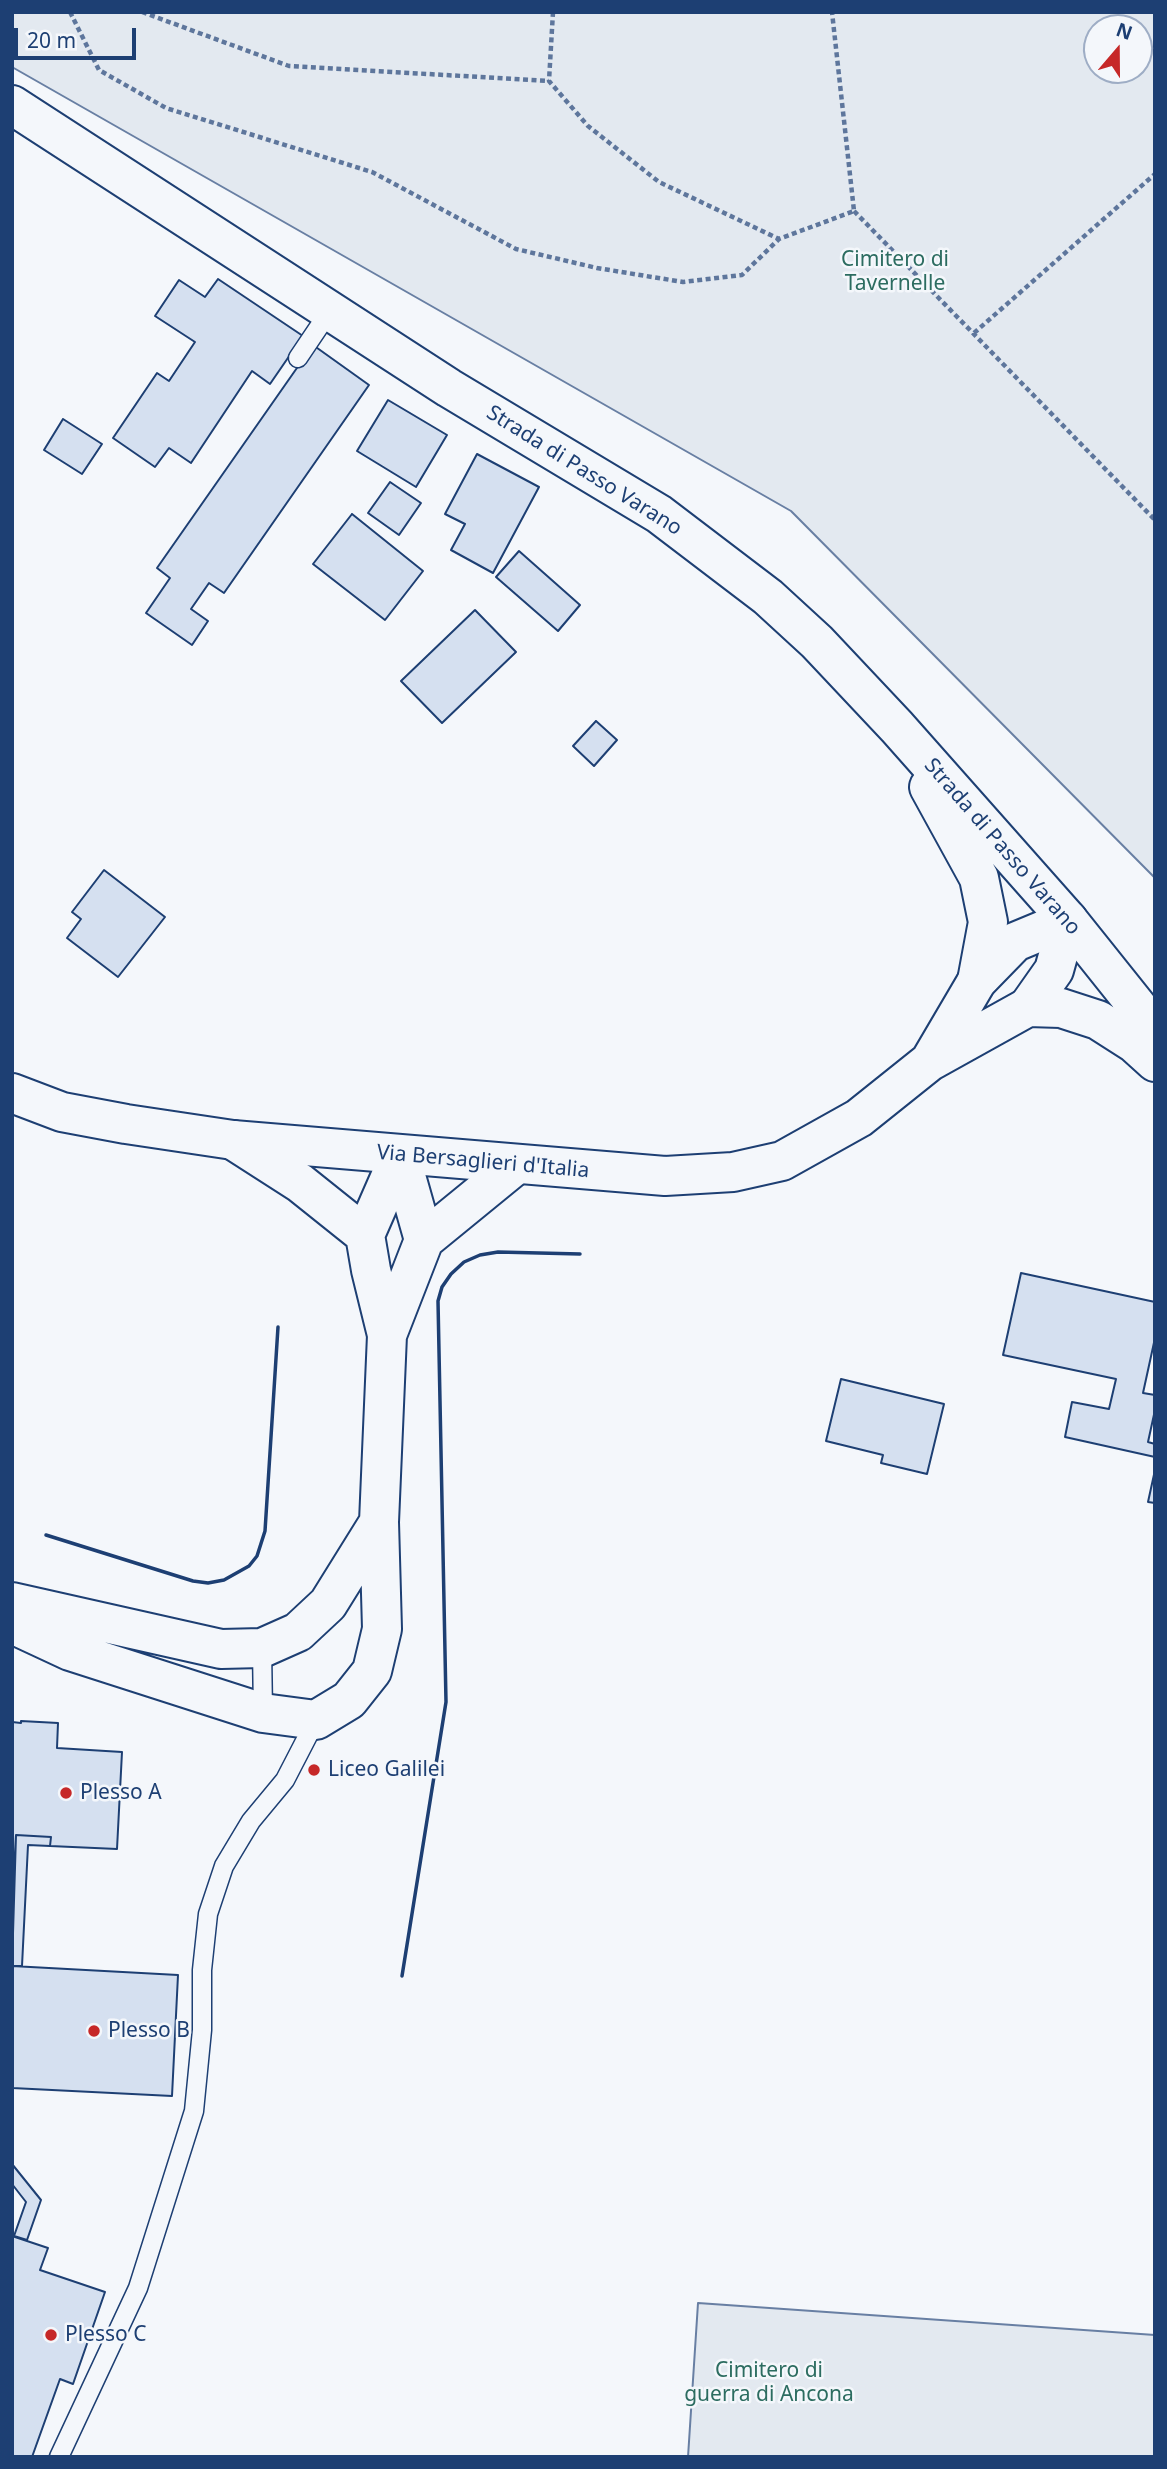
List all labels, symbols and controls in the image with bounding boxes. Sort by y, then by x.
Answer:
scale bar [18,14,140,58]
north arrow [1083,14,1153,84]
text: N [1113,16,1136,46]
text: 20 m [27,26,76,54]
park label: Cimitero di Tavernelle [841,247,949,297]
street label: Strada di Passo Varano [482,401,686,541]
street label: Strada di Passo Varano [919,754,1085,940]
street label: Via Bersaglieri d'Italia [376,1140,590,1184]
place label: Liceo Galilei [328,1757,445,1783]
marker: Liceo Galilei [306,1762,322,1778]
place label: Plesso A [80,1780,162,1806]
marker: Plesso A [58,1785,74,1801]
place label: Plesso B [108,2018,190,2044]
marker: Plesso B [86,2023,102,2039]
place label: Plesso C [65,2322,147,2348]
marker: Plesso C [43,2327,59,2343]
park label: Cimitero di guerra di Ancona [684,2358,854,2408]

